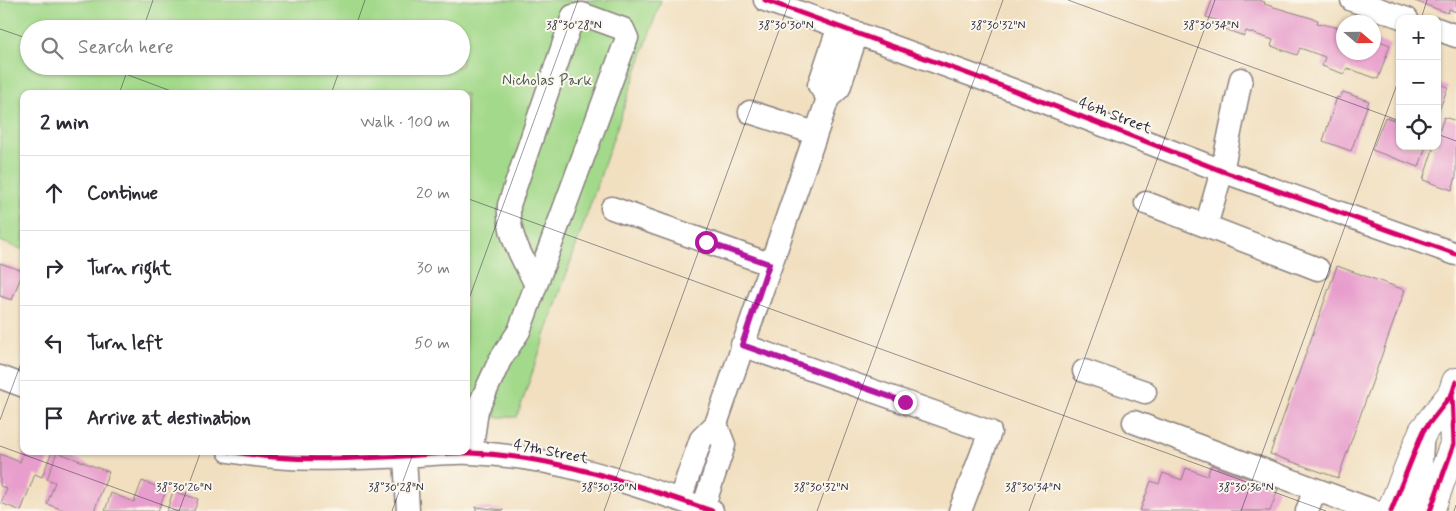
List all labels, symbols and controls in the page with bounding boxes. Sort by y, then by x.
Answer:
north arrow [1336,15,1381,60]
map controls [1396,15,1441,150]
button: + [1396,15,1441,60]
text: 38°30'28"N [546,18,602,34]
text: 38°30'30"N [758,18,814,34]
text: 38°30'32"N [970,18,1026,34]
text: 38°30'34"N [1183,18,1239,34]
search box [20,20,470,75]
icon: search [38,34,66,62]
text: Search here [78,35,174,60]
button: − [1396,60,1441,105]
park label: Nicholas Park [502,71,592,91]
street label: 46th Street [1076,93,1155,139]
button: locate [1396,105,1441,150]
text: 2 min [40,109,89,137]
text: Walk · 100 m [360,112,450,133]
icon: ahead [40,179,68,207]
text: Continue [87,181,158,206]
text: 20 m [416,183,450,204]
route start [695,231,718,254]
icon: right [40,254,68,282]
text: Turn right [87,256,171,281]
text: 30 m [417,258,450,279]
icon: left [40,329,68,357]
text: Turn left [87,331,163,356]
text: 50 m [414,333,450,354]
route end [894,391,917,414]
icon: arrive [40,404,68,432]
text: Arrive at destination [87,406,251,431]
street label: 47th Street [512,435,590,469]
text: 38°30'26"N [156,480,212,496]
text: 38°30'28"N [368,480,424,496]
text: 38°30'30"N [581,480,637,496]
text: 38°30'32"N [793,480,849,496]
text: 38°30'34"N [1005,480,1061,496]
text: 38°30'36"N [1218,480,1274,496]

